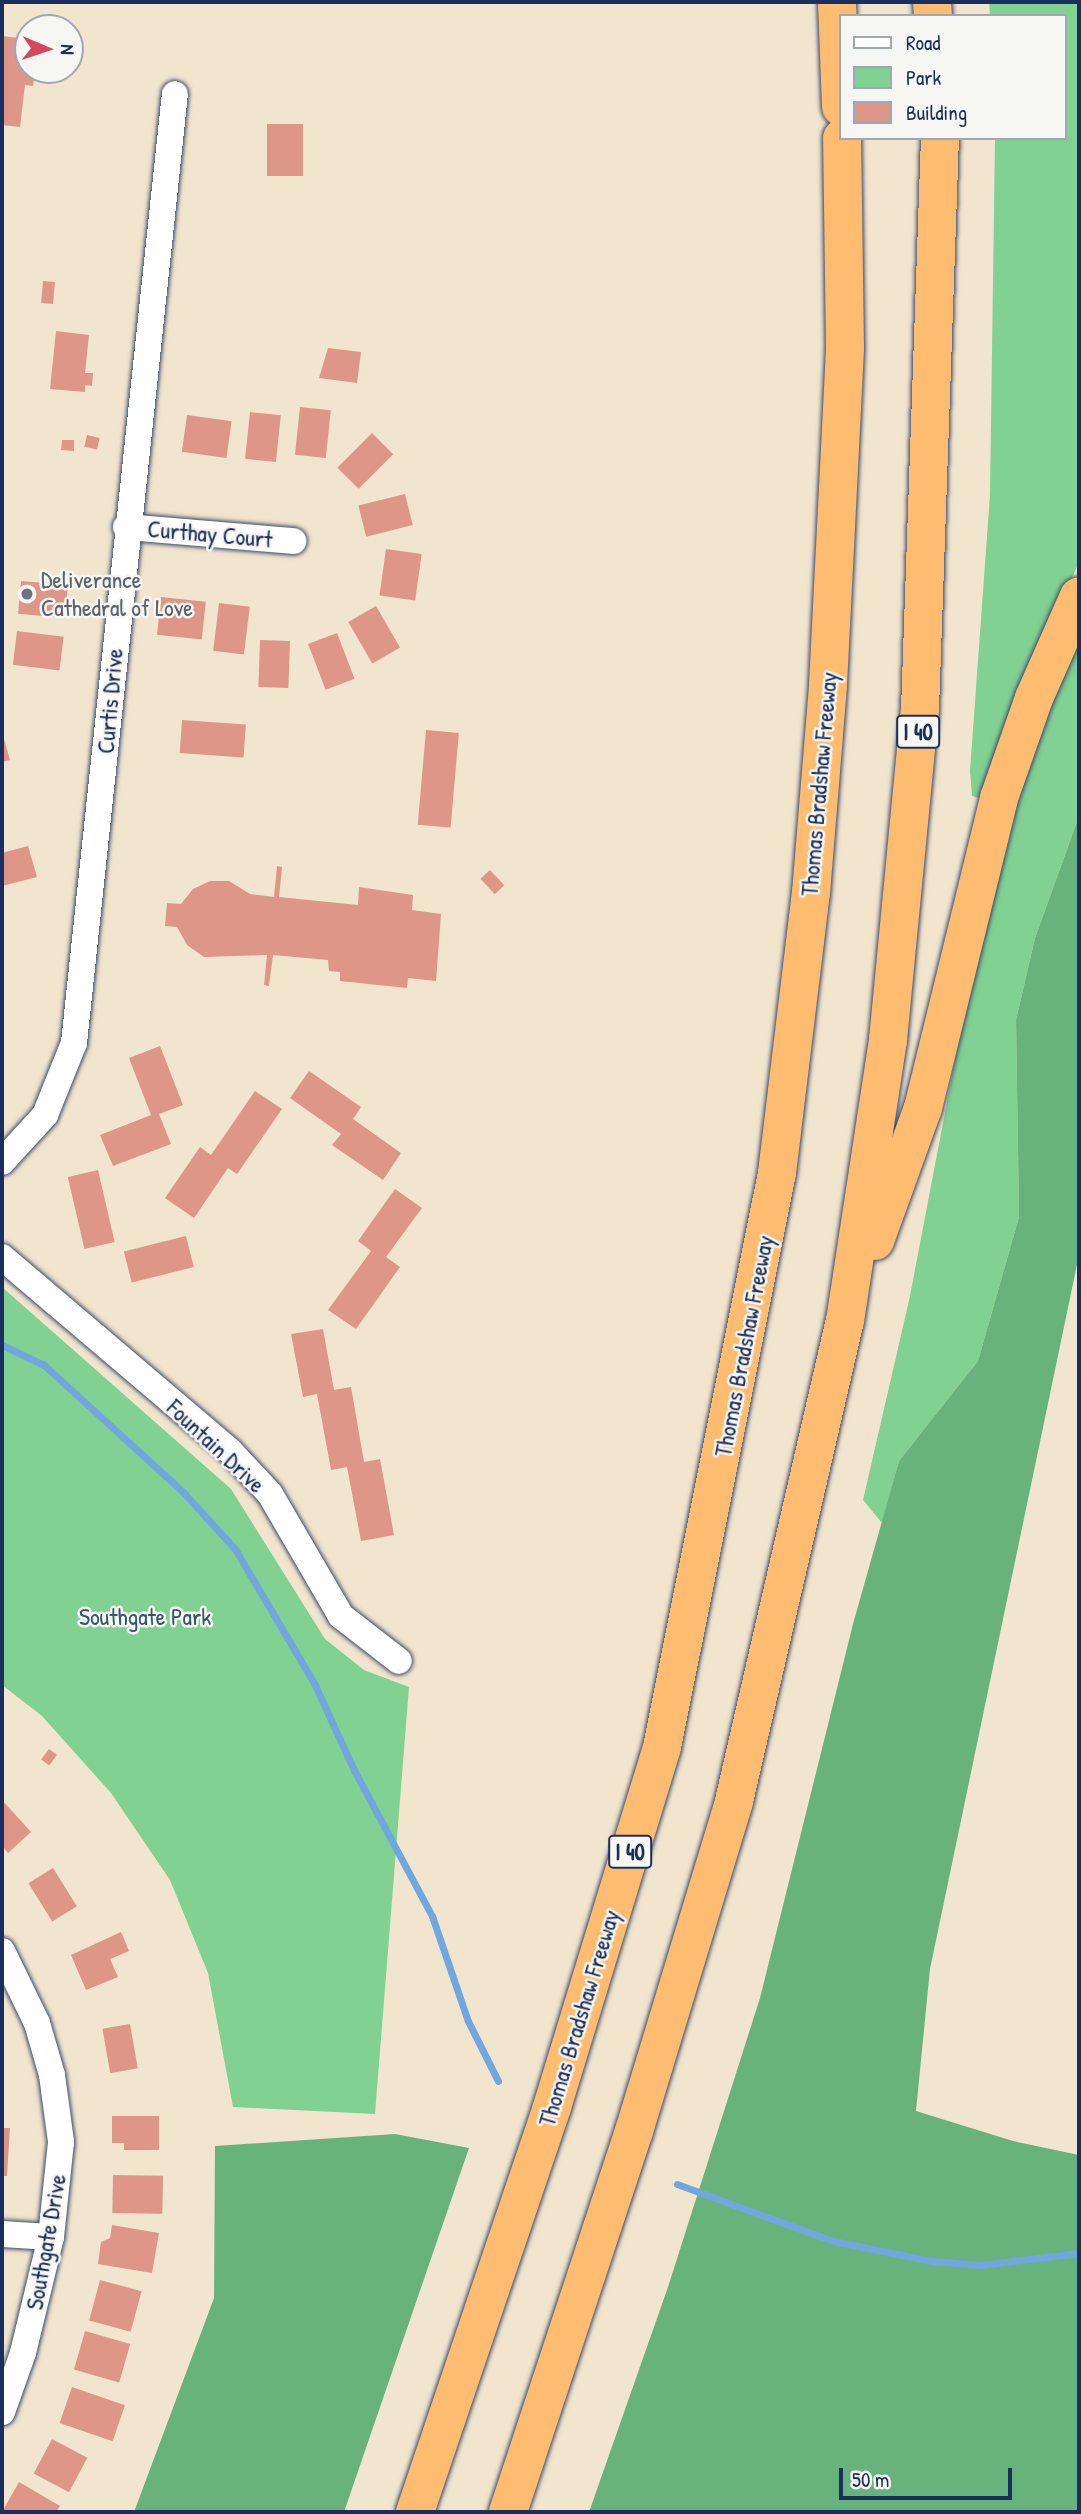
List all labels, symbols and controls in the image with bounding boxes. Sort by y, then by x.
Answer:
north arrow [14,14,84,84]
legend [839,14,1067,140]
text: Road [906,28,940,57]
text: N [55,44,81,55]
text: Park [906,63,941,92]
text: Building [906,98,967,127]
street label: Curthay Court [146,514,274,554]
place label: Deliverance Cathedral of Love [41,566,193,622]
marker: Deliverance Cathedral of Love [19,586,35,602]
street label: Curtis Drive [91,647,129,755]
street label: Thomas Bradshaw Freeway [795,671,843,897]
road number: I 40 [895,712,941,752]
street label: Thomas Bradshaw Freeway [708,1233,780,1459]
street label: Fountain Drive [161,1393,271,1499]
park label: Southgate Park [79,1603,211,1631]
road number: I 40 [607,1832,653,1871]
street label: Thomas Bradshaw Freeway [532,1906,626,2130]
street label: Southgate Drive [20,2172,72,2312]
scale bar [843,2454,1016,2498]
text: 50 m [852,2465,889,2494]

